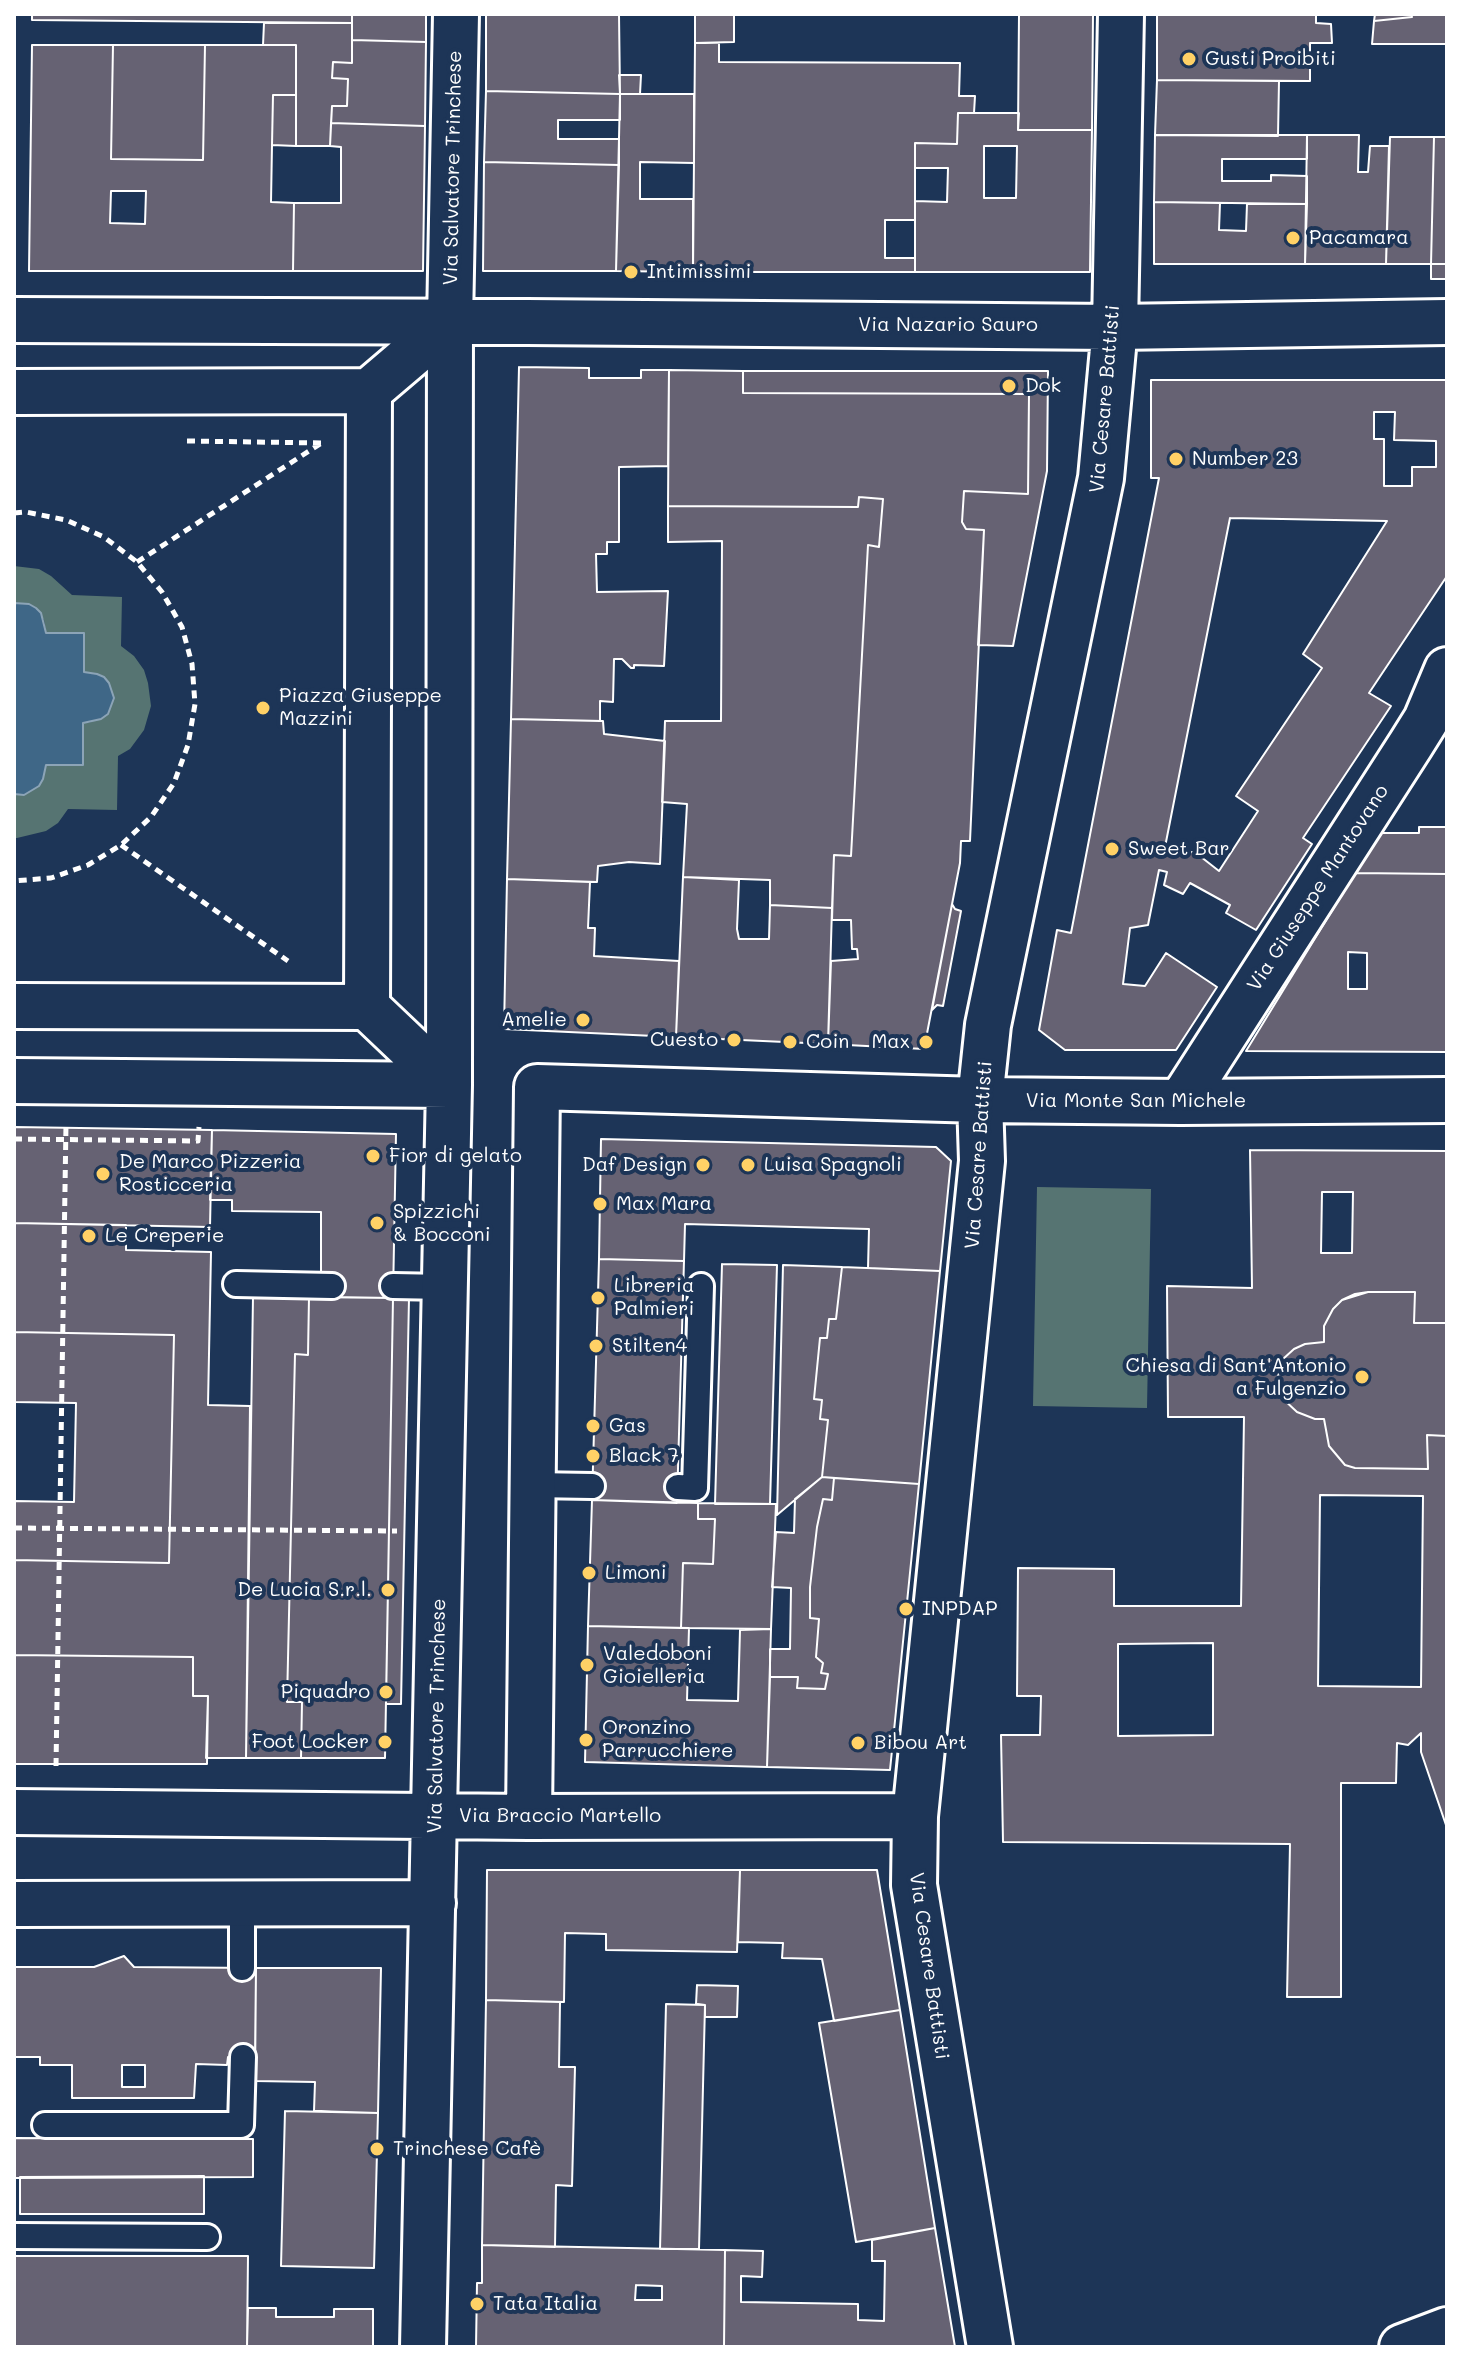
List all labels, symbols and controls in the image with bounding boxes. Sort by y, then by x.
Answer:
place label: Gusti Proibiti [1205,47,1336,71]
street label: Via Salvatore Trinchese [439,50,467,286]
marker: Gusti Proibiti [1180,50,1198,68]
place label: Pacamara [1309,226,1409,250]
marker: Pacamara [1284,229,1302,247]
place label: Intimissimi [647,260,751,284]
marker: Intimissimi [622,263,640,281]
street label: Via Cesare Battisti [1085,304,1125,494]
street label: Via Nazario Sauro [858,313,1038,337]
place label: Dok [1025,374,1061,398]
marker: Dok [1000,377,1018,395]
place label: Number 23 [1192,447,1298,471]
marker: Number 23 [1167,450,1185,468]
place label: Piazza Giuseppe Mazzini [279,684,442,731]
marker: Piazza Giuseppe Mazzini [254,699,272,717]
street label: Via Giuseppe Mantovano [1242,780,1394,996]
place label: Sweet Bar [1128,837,1230,861]
marker: Sweet Bar [1103,840,1121,858]
place label: Amelie [501,1008,567,1032]
marker: Amelie [574,1011,592,1029]
place label: Cuesto [650,1028,718,1052]
place label: Coin [806,1030,849,1054]
place label: Max [871,1030,910,1054]
marker: Cuesto [725,1031,743,1049]
marker: Coin [781,1033,799,1051]
marker: Max [917,1033,935,1051]
street label: Via Cesare Battisti [960,1060,998,1250]
street label: Via Monte San Michele [1026,1089,1246,1113]
place label: Fior di gelato [389,1144,522,1168]
marker: Fior di gelato [364,1147,382,1165]
place label: De Marco Pizzeria Rosticceria [119,1150,302,1197]
place label: Daf Design [582,1153,687,1177]
place label: Luisa Spagnoli [764,1153,902,1177]
marker: Daf Design [694,1156,712,1174]
marker: Luisa Spagnoli [739,1156,757,1174]
marker: De Marco Pizzeria Rosticceria [94,1165,112,1183]
place label: Max Mara [616,1192,712,1216]
marker: Max Mara [591,1195,609,1213]
place label: Spizzichi & Bocconi [393,1200,491,1247]
marker: Spizzichi & Bocconi [368,1214,386,1232]
place label: Le Creperie [105,1224,224,1248]
marker: Le Creperie [80,1227,98,1245]
place label: Libreria Palmieri [614,1274,694,1321]
marker: Libreria Palmieri [589,1289,607,1307]
place label: Stilten4 [612,1334,687,1358]
marker: Stilten4 [587,1337,605,1355]
place label: Chiesa di Sant'Antonio a Fulgenzio [1126,1354,1346,1401]
marker: Chiesa di Sant'Antonio a Fulgenzio [1353,1368,1371,1386]
place label: Gas [609,1414,646,1438]
marker: Gas [584,1417,602,1435]
place label: Black 7 [609,1444,679,1468]
marker: Black 7 [584,1447,602,1465]
place label: Limoni [605,1561,667,1585]
marker: Limoni [580,1564,598,1582]
place label: De Lucia S.r.l. [237,1578,372,1602]
marker: De Lucia S.r.l. [379,1581,397,1599]
place label: INPDAP [922,1597,998,1621]
street label: Via Salvatore Trinchese [423,1598,451,1834]
marker: INPDAP [897,1600,915,1618]
place label: Valedoboni Gioielleria [603,1642,712,1689]
marker: Valedoboni Gioielleria [578,1656,596,1674]
place label: Piquadro [281,1680,370,1704]
marker: Piquadro [377,1683,395,1701]
place label: Oronzino Parrucchiere [602,1716,733,1763]
place label: Foot Locker [252,1730,369,1754]
marker: Oronzino Parrucchiere [577,1731,595,1749]
place label: Bibou Art [874,1731,967,1755]
marker: Foot Locker [376,1733,394,1751]
marker: Bibou Art [849,1734,867,1752]
street label: Via Braccio Martello [459,1804,661,1828]
street label: Via Cesare Battisti [904,1871,954,2061]
place label: Trinchese Cafè [393,2137,541,2161]
marker: Trinchese Cafè [368,2140,386,2158]
place label: Tata Italia [493,2292,598,2316]
marker: Tata Italia [468,2295,486,2313]

